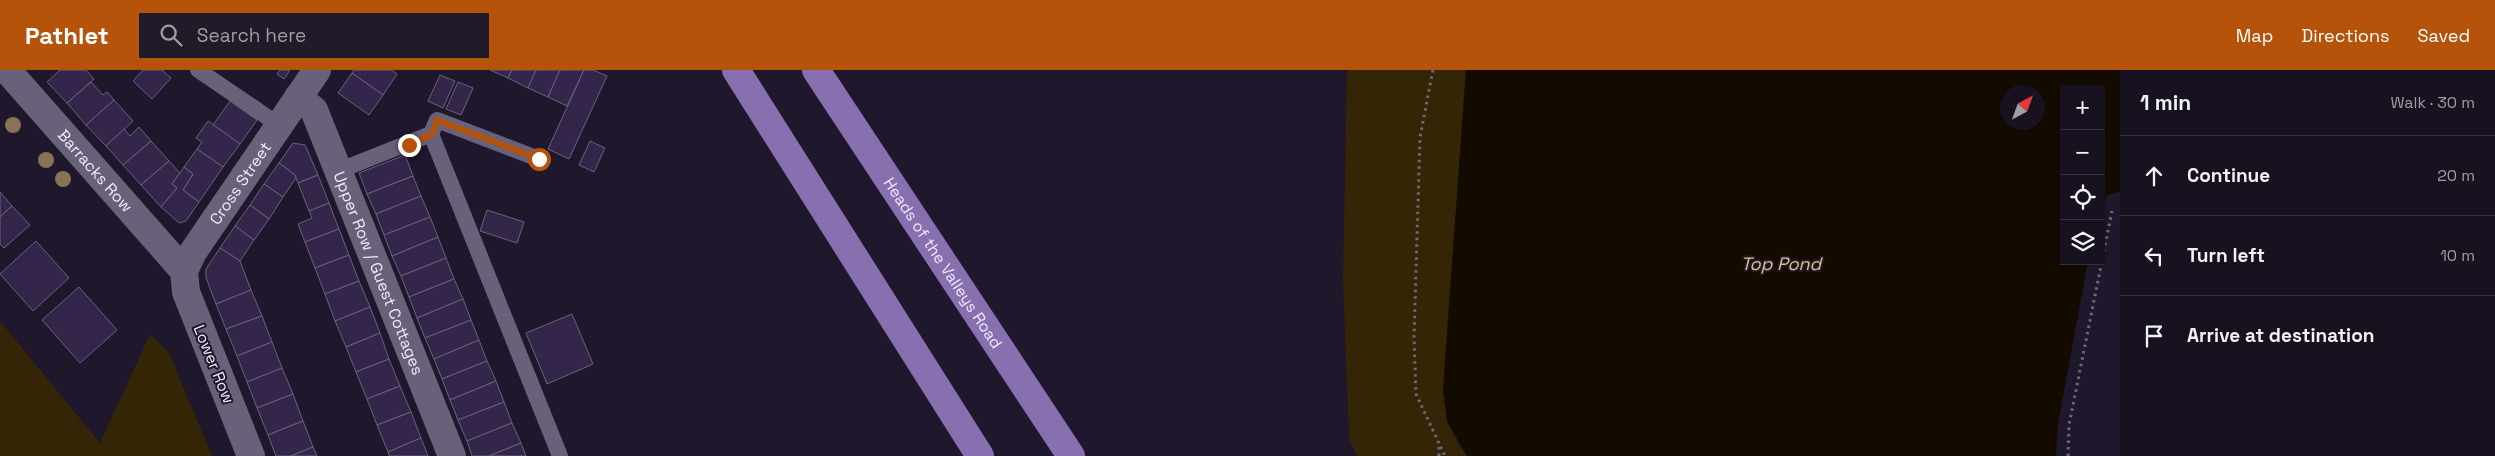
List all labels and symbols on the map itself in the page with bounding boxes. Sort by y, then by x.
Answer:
north arrow [2000,85,2045,130]
street label: Barracks Row [53,125,138,216]
route end [398,134,421,157]
street label: Cross Street [204,137,276,229]
route start [528,148,551,171]
street label: Upper Row / Guest Cottages [329,168,429,378]
street label: Heads of the Valleys Road [879,173,1007,352]
water label: Top Pond [1741,252,1824,275]
street label: Lower Row [189,321,239,407]

